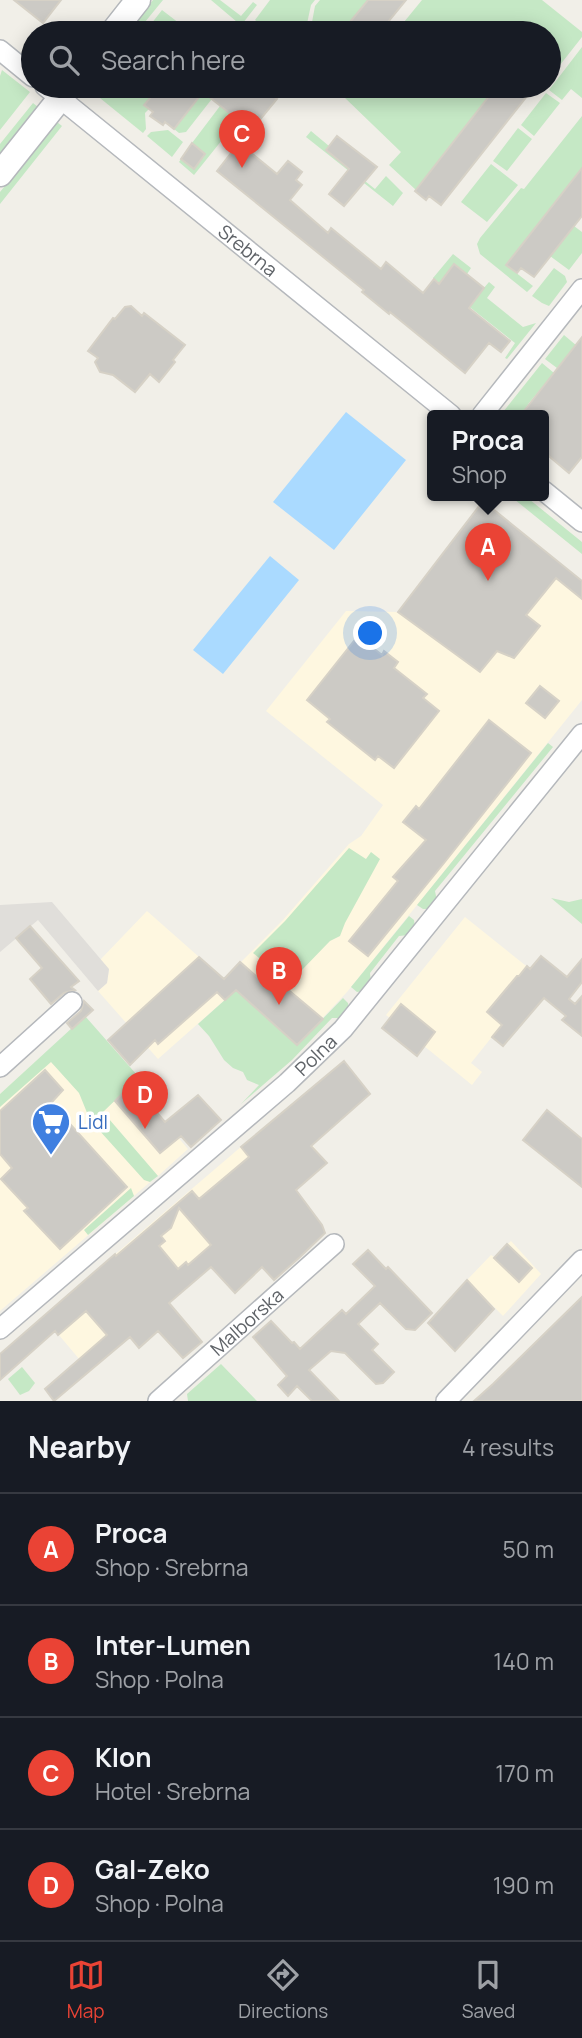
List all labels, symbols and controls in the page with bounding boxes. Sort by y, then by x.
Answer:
search box [21,21,561,98]
icon: search [45,41,83,79]
text: Search here [101,42,246,78]
pin: C [219,110,265,168]
street label: Srebrna [213,218,283,282]
popup [427,410,549,501]
text: Proca [452,422,524,458]
text: Shop [452,458,507,490]
pin: A [465,523,511,581]
your location [353,616,387,650]
pin: B [256,947,302,1005]
street label: Polna [289,1029,342,1082]
pin: D [122,1071,168,1129]
supermarket icon: Lidl [30,1101,72,1156]
place label: Lidl [78,1109,108,1135]
street label: Malborska [205,1282,289,1361]
text: Nearby [28,1426,131,1467]
text: 4 results [462,1431,554,1463]
text: Proca [95,1515,168,1551]
text: A [43,1533,59,1565]
text: 50 m [503,1533,554,1565]
text: Shop · Srebrna [95,1551,249,1583]
text: Inter-Lumen [95,1627,251,1663]
text: B [44,1645,58,1677]
text: 140 m [493,1645,554,1677]
text: Shop · Polna [95,1663,224,1695]
text: Klon [95,1739,151,1775]
text: C [43,1757,60,1789]
text: 170 m [495,1757,554,1789]
text: Hotel · Srebrna [95,1775,250,1807]
text: Gal-Zeko [95,1851,210,1887]
text: D [43,1869,59,1901]
text: 190 m [493,1869,554,1901]
text: Shop · Polna [95,1887,224,1919]
tab: Map [67,1956,105,2024]
tab: Directions [238,1956,328,2024]
tab: Saved [462,1956,515,2024]

